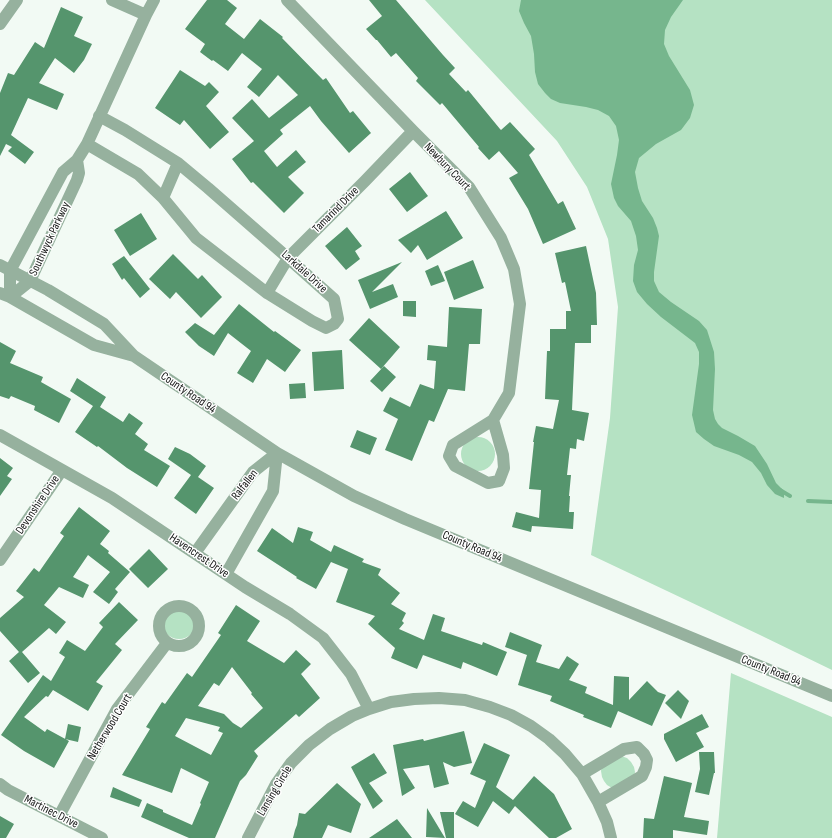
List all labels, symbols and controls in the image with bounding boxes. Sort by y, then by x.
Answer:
street label: Newbury Court [421,140,473,194]
street label: Tamarind Drive [310,184,362,236]
street label: Southwyck Parkway [27,200,73,278]
street label: Larkdale Drive [278,248,330,296]
street label: County Road 94 [158,369,218,417]
street label: Ralfallen [229,467,261,503]
street label: Devonshire Drive [13,473,63,537]
street label: County Road 94 [440,528,504,566]
street label: Havencrest Drive [166,531,232,581]
street label: County Road 94 [739,652,803,690]
street label: Netherwood Court [85,691,135,763]
street label: Lansing Circle [254,763,296,819]
street label: Martinec Drive [22,792,80,832]

